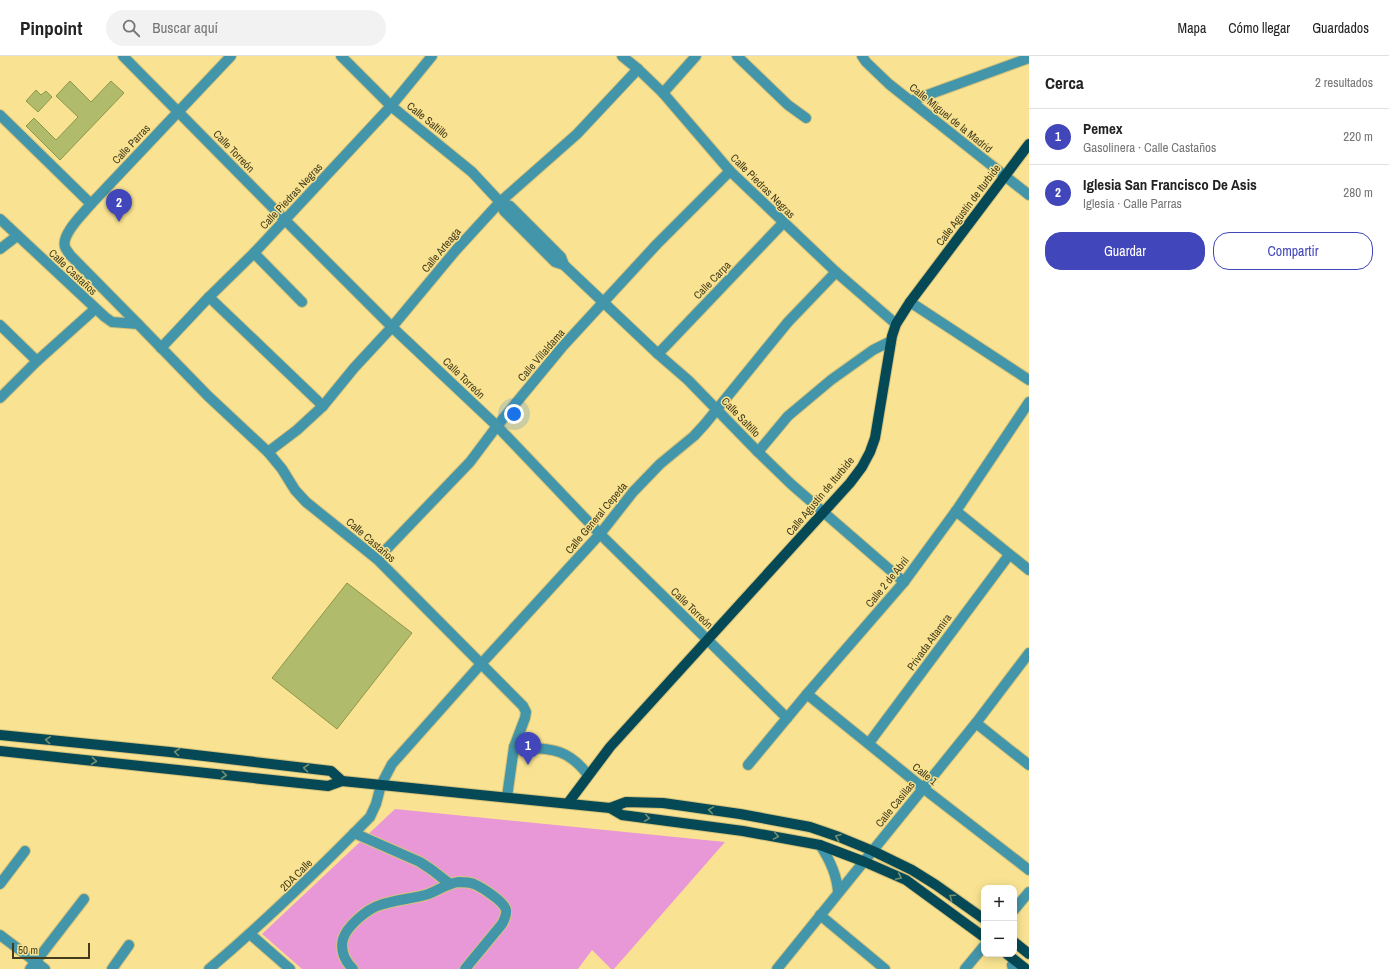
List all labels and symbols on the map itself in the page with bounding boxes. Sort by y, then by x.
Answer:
street label: Calle Miguel de la Madrid [907,80,995,156]
street label: Calle Saltillo [404,99,452,141]
street label: Calle Parras [109,121,153,167]
street label: Calle Torreón [210,127,258,175]
street label: Calle Piedras Negras [728,151,799,222]
street label: Calle Piedras Negras [257,160,326,232]
street label: Calle Agustín de Iturbide [933,161,1003,249]
pin: 2 [106,189,132,222]
street label: Calle Arteaga [418,225,464,275]
street label: Calle Castaños [46,246,100,298]
street label: Calle Carpa [690,258,734,302]
street label: Calle Villaldama [514,326,568,384]
street label: Calle Torreón [440,354,488,402]
street label: Calle Saltillo [719,394,763,440]
your location [504,404,524,424]
street label: Calle Agustín de Iturbide [783,454,857,538]
street label: Calle General Cepeda [562,479,630,557]
street label: Calle Castaños [343,515,399,566]
street label: Calle 2 de Abril [862,554,912,610]
street label: Calle Torreón [668,584,716,632]
street label: Privada Altamira [904,611,954,673]
pin: 1 [515,732,541,765]
one-way arrow [45,736,51,745]
one-way arrow [174,748,180,757]
one-way arrow [91,756,98,765]
street label: Calle 1 [910,760,940,788]
one-way arrow [303,764,309,773]
one-way arrow [221,770,227,779]
street label: Calle Casillas [872,778,918,830]
one-way arrow [708,806,714,814]
one-way arrow [644,814,650,822]
one-way arrow [773,832,779,840]
one-way arrow [834,833,841,841]
street label: 2DA Calle [277,856,315,894]
one-way arrow [894,872,902,880]
one-way arrow [950,895,957,902]
scale bar [12,941,90,960]

